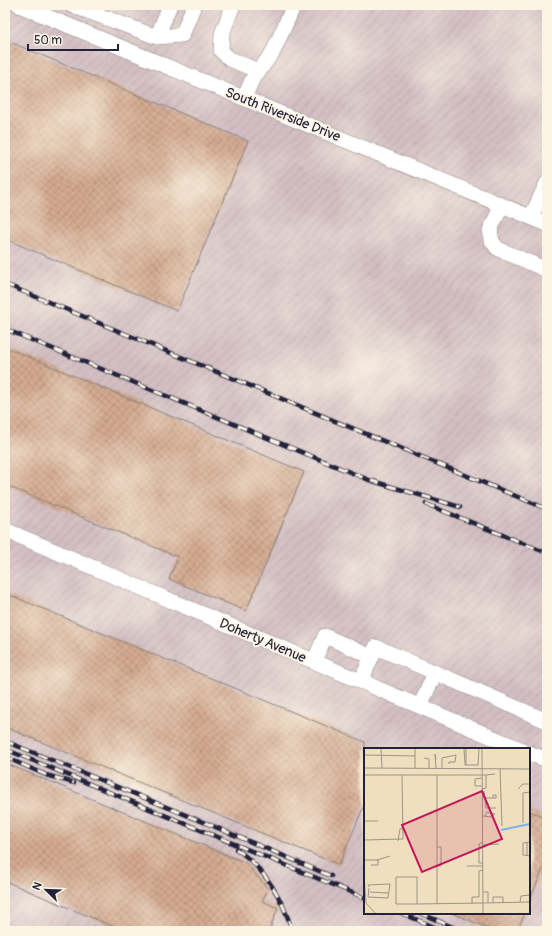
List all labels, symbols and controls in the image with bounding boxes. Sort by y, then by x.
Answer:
scale bar [28,26,118,52]
text: 50 m [34,33,62,48]
street label: South Riverside Drive [223,84,343,145]
street label: Doherty Avenue [217,615,309,666]
inset map [364,748,530,914]
north arrow [26,870,66,910]
text: N [30,880,45,892]

